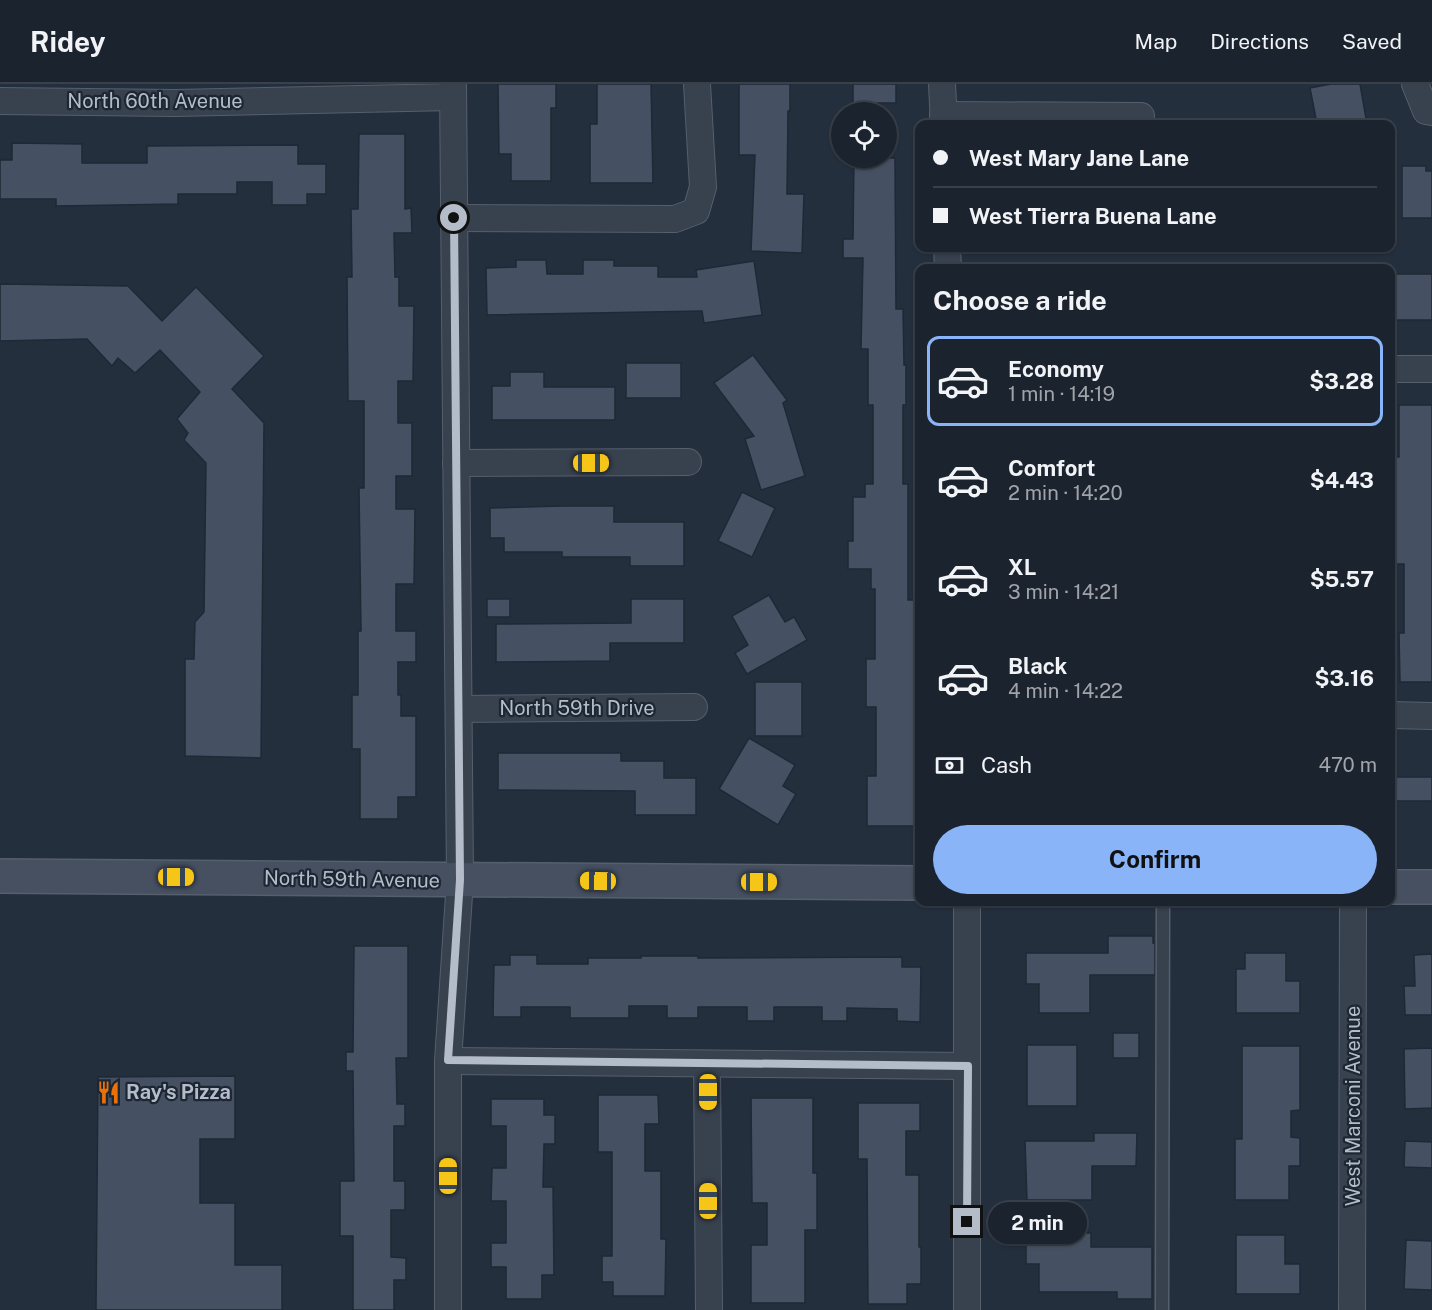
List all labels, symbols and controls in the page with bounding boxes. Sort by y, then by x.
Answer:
text: Ridey [30,25,105,58]
text: Map [1135,29,1177,54]
text: Directions [1210,29,1309,54]
text: Saved [1342,29,1402,54]
street label: North 60th Avenue [67,89,243,113]
map controls [831,102,897,168]
button: locate [831,102,897,168]
text: West Mary Jane Lane [969,145,1189,171]
text: West Tierra Buena Lane [969,203,1217,229]
route start [440,204,467,231]
text: Choose a ride [933,284,1107,316]
icon: car [936,354,990,408]
text: Economy [1008,356,1104,382]
text: $3.28 [1309,368,1374,394]
text: 1 min · 14:19 [1008,382,1115,406]
icon: car [936,453,990,507]
car [573,454,609,472]
text: Comfort [1008,455,1095,481]
text: $4.43 [1310,467,1374,493]
text: 2 min · 14:20 [1008,481,1123,505]
icon: car [936,552,990,606]
text: XL [1008,554,1036,580]
text: $5.57 [1310,566,1374,592]
text: 3 min · 14:21 [1008,580,1119,604]
icon: car [936,651,990,705]
text: Black [1008,653,1067,679]
text: $3.16 [1315,665,1374,691]
text: 4 min · 14:22 [1008,679,1123,703]
street label: North 59th Drive [499,696,655,720]
icon: cash [933,749,966,782]
text: Cash [981,752,1032,778]
text: 470 m [1318,753,1377,777]
button: Confirm [933,825,1377,894]
street label: North 59th Avenue [264,865,440,893]
car [158,868,194,886]
car [580,872,616,890]
car [741,873,777,891]
street label: West Marconi Avenue [1341,1006,1365,1206]
car [699,1074,717,1110]
restaurant icon: Ray's Pizza [95,1079,121,1105]
place label: Ray's Pizza [126,1080,231,1104]
car [439,1158,457,1194]
car [699,1183,717,1219]
callout: 2 min [988,1201,1087,1243]
route end [953,1208,980,1235]
text: 2 min [1011,1211,1064,1235]

